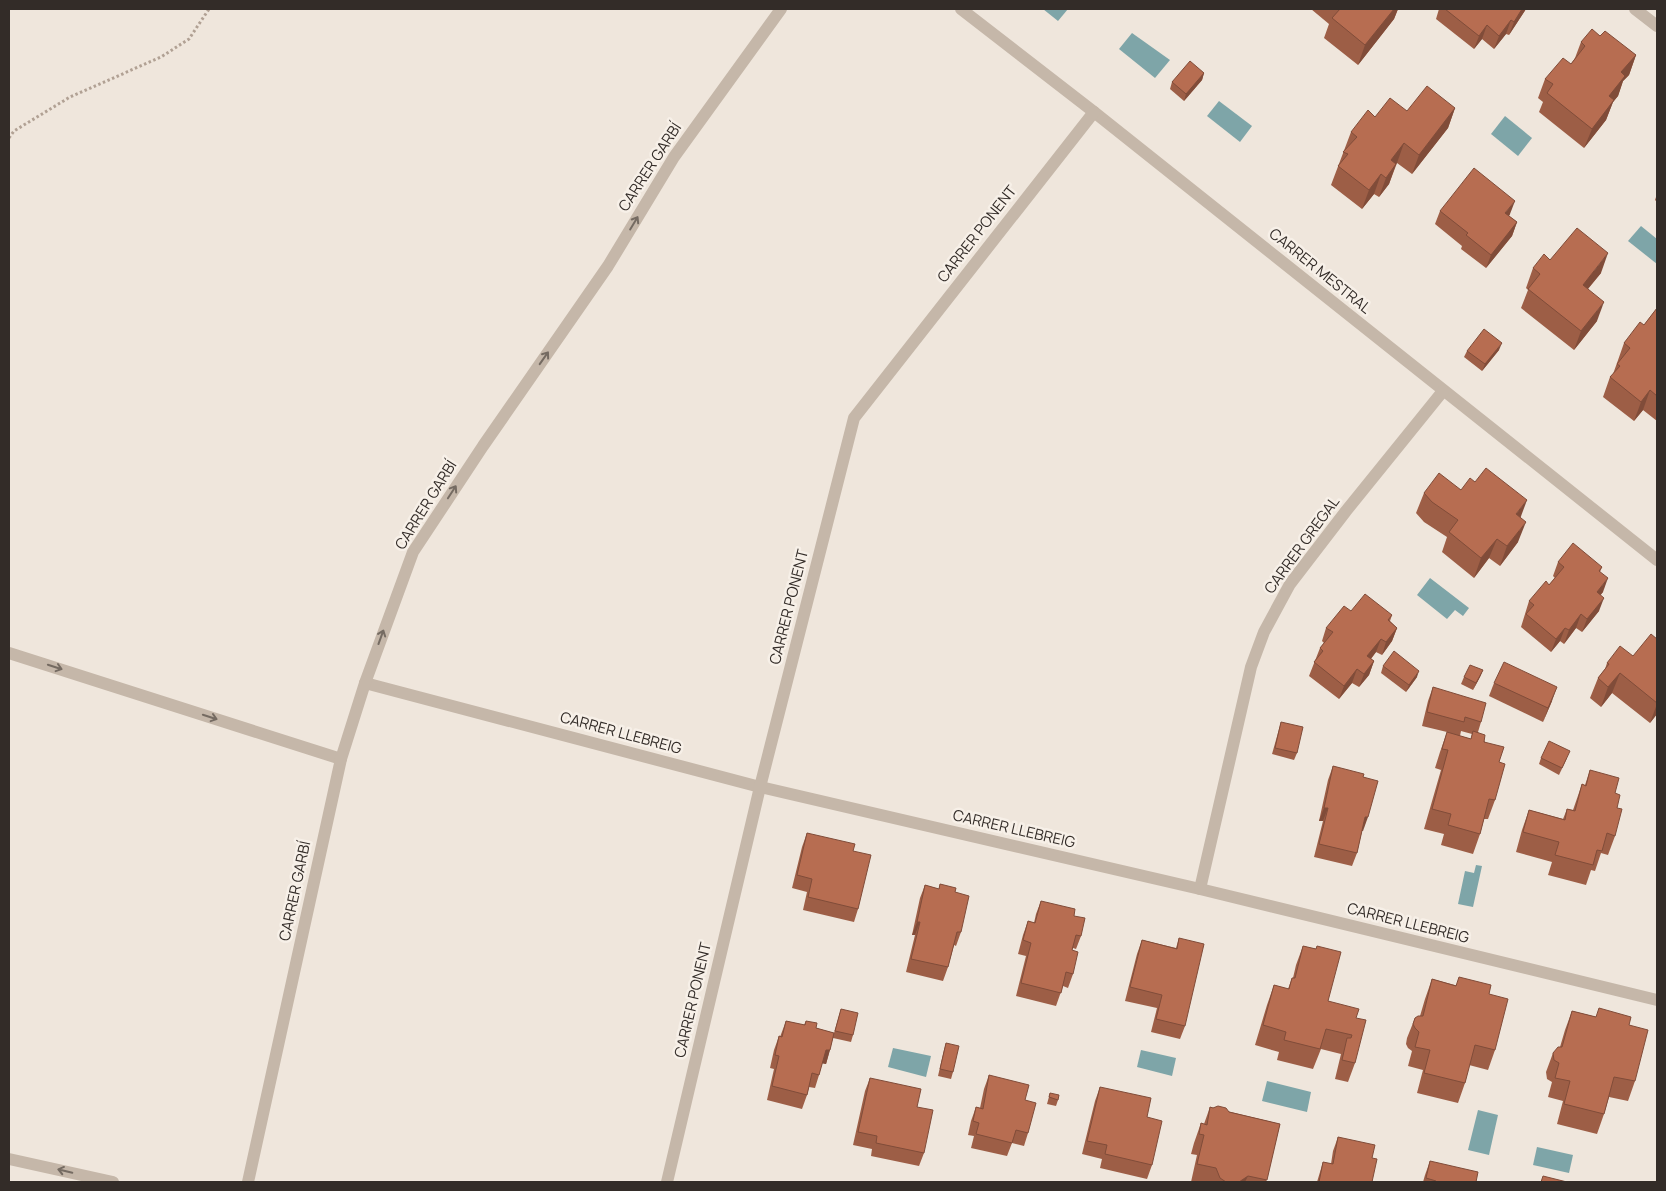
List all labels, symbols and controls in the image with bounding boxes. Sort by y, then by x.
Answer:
street label: CARRER GARBÍ [613,118,686,215]
street label: CARRER PONENT [932,181,1021,287]
one-way arrow [629,216,639,230]
street label: CARRER MESTRAL [1265,223,1376,318]
one-way arrow [539,351,549,365]
street label: CARRER GARBÍ [390,456,462,553]
one-way arrow [447,485,457,499]
street label: CARRER GREGAL [1259,492,1344,598]
street label: CARRER PONENT [764,547,813,667]
one-way arrow [377,630,387,645]
one-way arrow [47,663,63,673]
street label: CARRER LLEBREIG [558,706,685,759]
one-way arrow [202,712,218,722]
street label: CARRER LLEBREIG [951,804,1078,853]
street label: CARRER GARBÍ [274,838,315,943]
street label: CARRER LLEBREIG [1345,897,1472,948]
street label: CARRER PONENT [669,940,716,1060]
one-way arrow [57,1166,73,1176]

